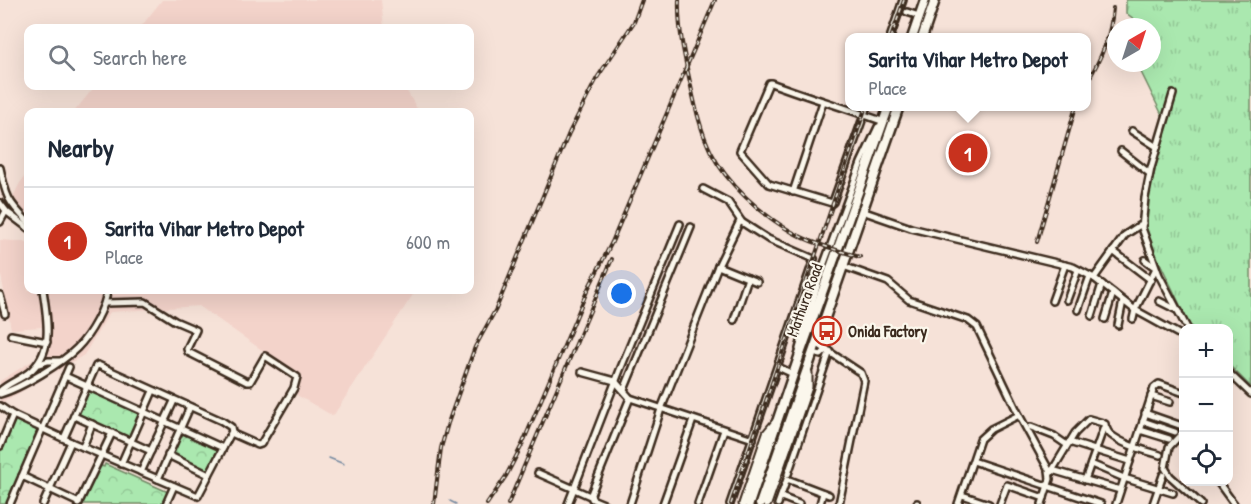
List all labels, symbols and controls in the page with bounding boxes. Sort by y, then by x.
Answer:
north arrow [1107,18,1161,72]
search box [24,24,474,90]
popup [845,33,1091,111]
icon: search [45,41,78,74]
text: Search here [93,42,187,72]
text: Sarita Vihar Metro Depot [869,44,1067,74]
text: Place [869,74,907,101]
text: Nearby [48,130,114,165]
pin: 1 [948,130,988,176]
text: Sarita Vihar Metro Depot [105,213,304,243]
text: 1 [64,228,71,255]
text: 600 m [406,228,450,255]
text: Place [105,243,144,270]
street label: Mathura Road [781,260,827,340]
your location [607,279,636,308]
bus stop icon: Onida Factory [811,315,843,347]
place label: Onida Factory [848,320,927,343]
map controls [1179,324,1233,486]
button: + [1179,324,1233,378]
button: − [1179,378,1233,432]
button: locate [1179,432,1233,486]

